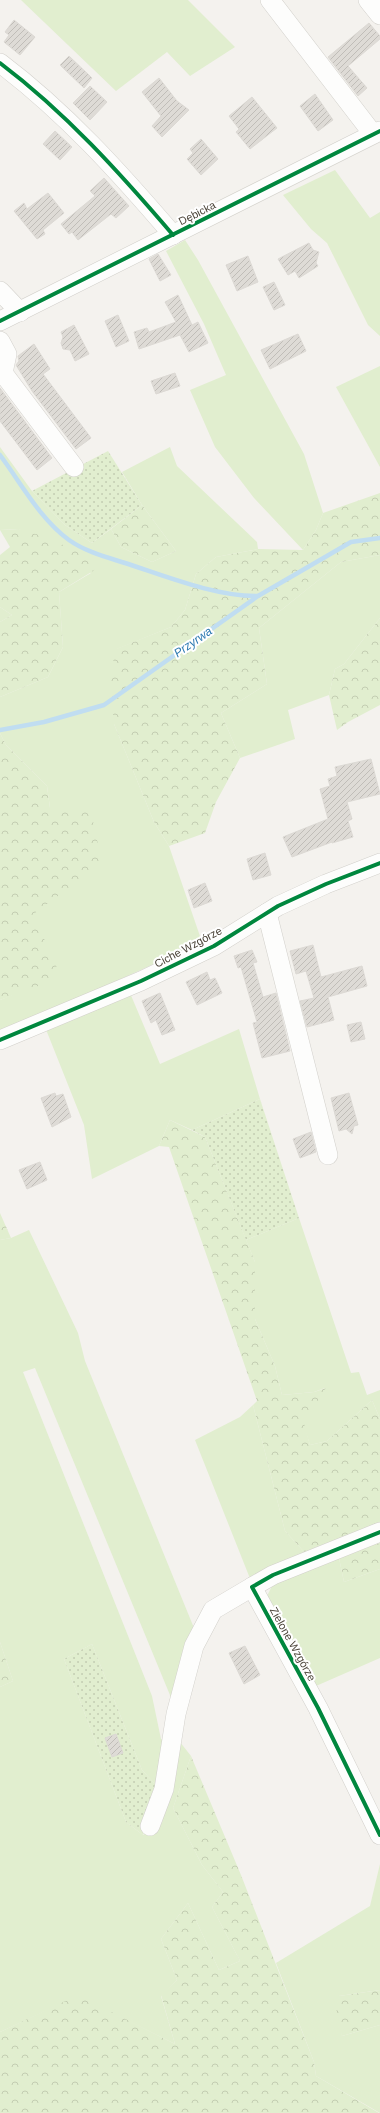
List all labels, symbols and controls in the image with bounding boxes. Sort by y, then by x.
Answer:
street label: Dębicka [177,198,218,227]
water label: Przyrwa [171,624,215,660]
street label: Ciche Wzgórze [152,924,224,970]
street label: Zielone Wzgórze [268,1605,318,1683]

